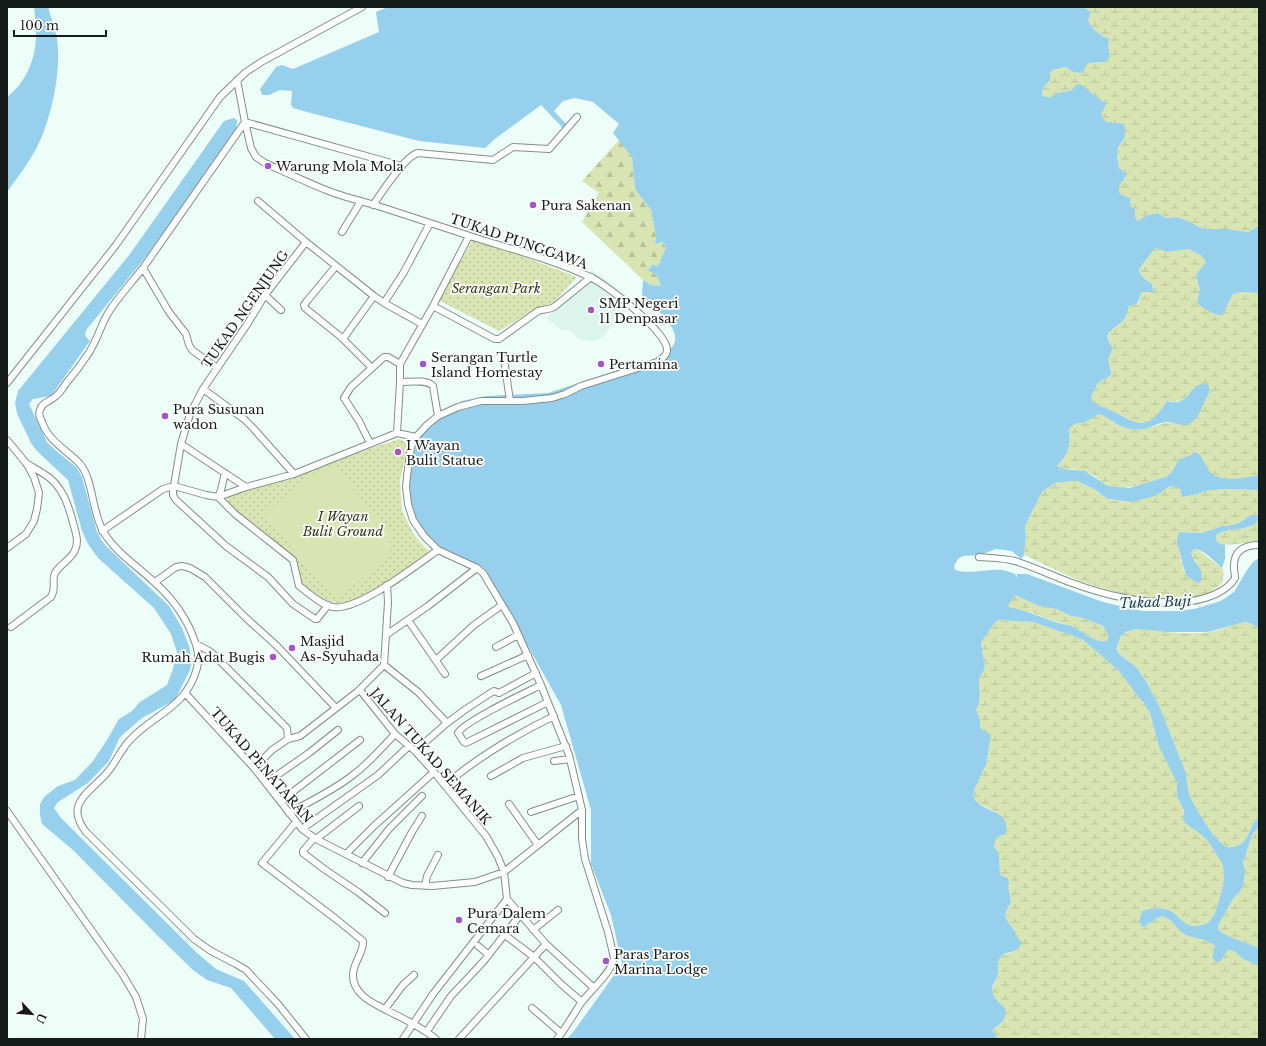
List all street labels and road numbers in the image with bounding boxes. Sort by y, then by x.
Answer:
street label: TUKAD PUNGGAWA [448,210,591,273]
street label: TUKAD NGENJUNG [198,247,293,372]
street label: JALAN TUKAD SEMANIK [365,683,495,829]
street label: TUKAD PENATARAN [207,704,317,827]

